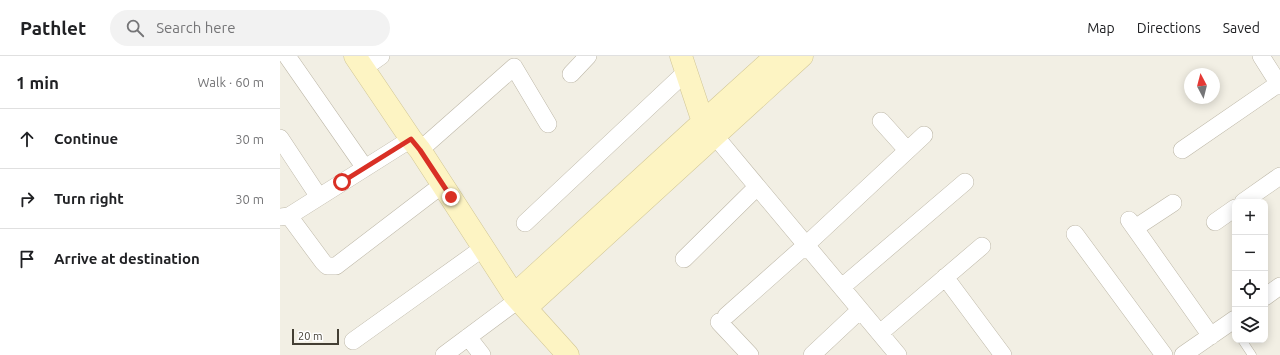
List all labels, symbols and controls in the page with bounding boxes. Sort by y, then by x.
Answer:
search box [110,10,390,46]
text: Pathlet [20,17,86,39]
icon: search [124,17,146,39]
text: Search here [156,19,236,36]
text: Map [1087,20,1115,36]
text: Directions [1137,20,1201,36]
text: Saved [1223,20,1260,36]
north arrow [1184,68,1220,104]
text: 1 min [16,73,59,92]
text: Walk · 60 m [198,75,264,89]
icon: ahead [16,128,38,150]
text: Continue [54,130,118,147]
text: 30 m [235,132,264,146]
route start [333,173,351,191]
icon: right [16,188,38,210]
route end [442,188,460,206]
text: Turn right [54,190,124,207]
text: 30 m [235,192,264,206]
map controls [1232,199,1268,343]
button: + [1232,199,1268,235]
button: − [1232,235,1268,271]
icon: arrive [16,248,38,270]
text: Arrive at destination [54,250,200,267]
button: locate [1232,271,1268,307]
button: layers [1232,307,1268,343]
scale bar [292,327,339,346]
text: 20 m [298,330,322,342]

